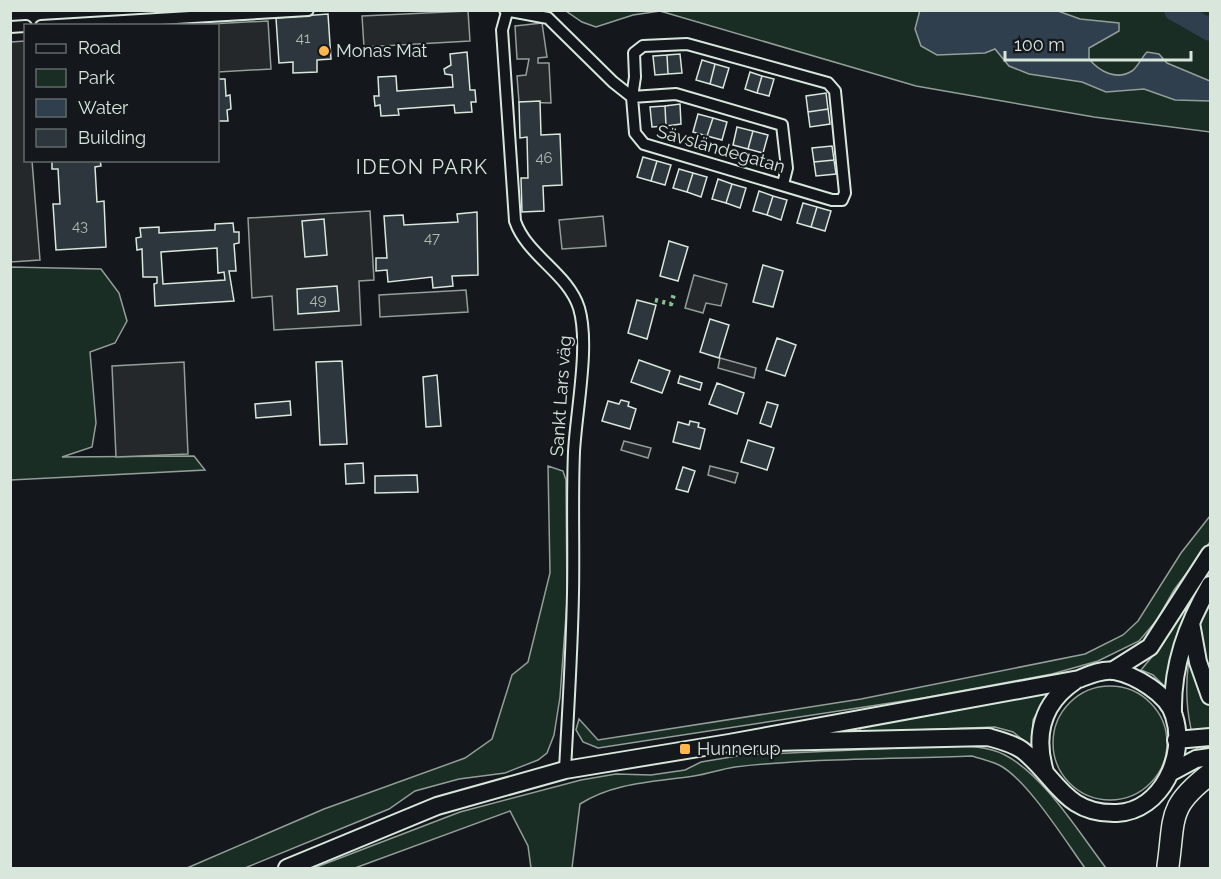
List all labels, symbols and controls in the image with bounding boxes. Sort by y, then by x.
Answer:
legend [24,24,219,162]
scale bar [1005,24,1191,62]
house number: 41 [296,29,311,47]
text: 100 m [1014,34,1065,55]
text: Road [78,37,121,58]
place label: Monas Mat [336,40,427,61]
marker: Monas Mat [317,44,331,58]
text: Park [78,67,115,88]
text: Water [78,97,129,118]
street label: Sävsländegatan [654,120,788,177]
text: Building [78,127,146,148]
house number: 46 [535,149,553,167]
district label: IDEON PARK [356,155,488,179]
house number: 43 [72,217,88,235]
house number: 47 [424,229,440,247]
house number: 49 [310,291,327,309]
street label: Sankt Lars väg [546,335,575,457]
place label: Hunnerup [697,738,781,759]
marker: Hunnerup [678,742,692,756]

